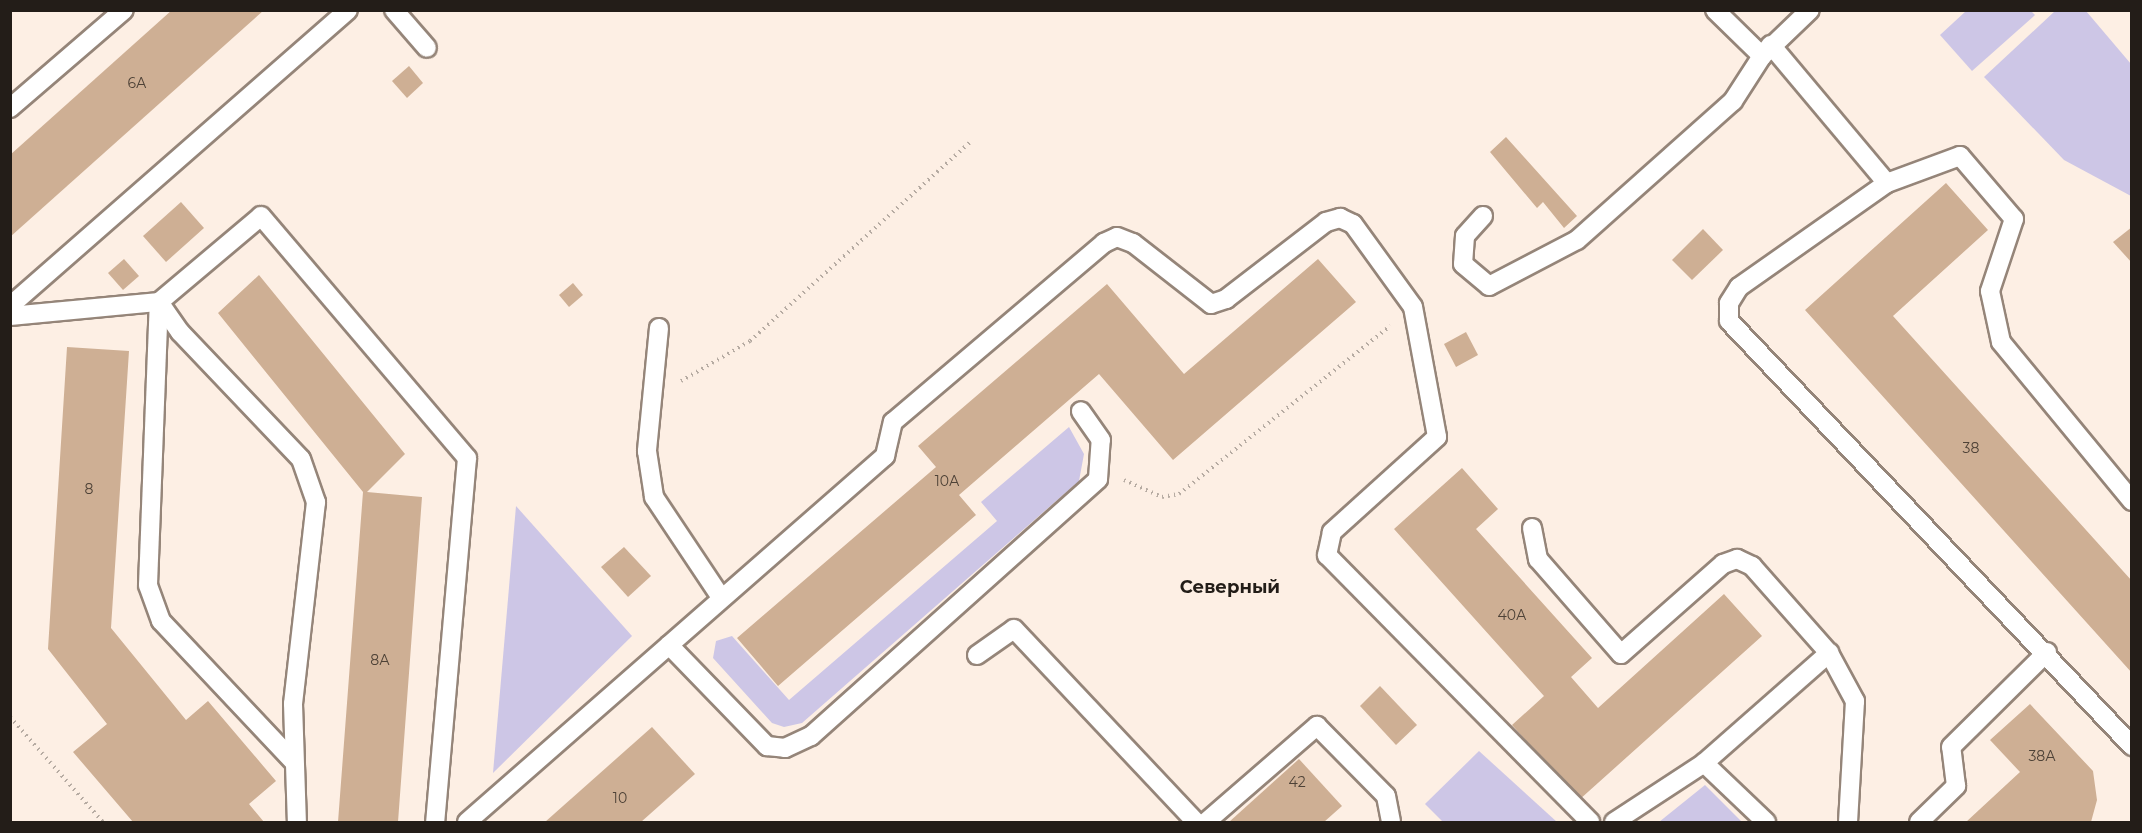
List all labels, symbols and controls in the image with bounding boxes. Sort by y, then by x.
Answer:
house number: 6А [127,75,147,91]
house number: 38 [1963,440,1979,456]
house number: 10А [935,473,959,489]
house number: 8 [85,481,93,497]
district label: Северный [1180,576,1280,598]
house number: 40А [1498,607,1526,623]
house number: 8А [370,652,390,668]
house number: 38А [2028,748,2056,764]
house number: 42 [1288,774,1306,790]
house number: 10 [613,790,627,806]

